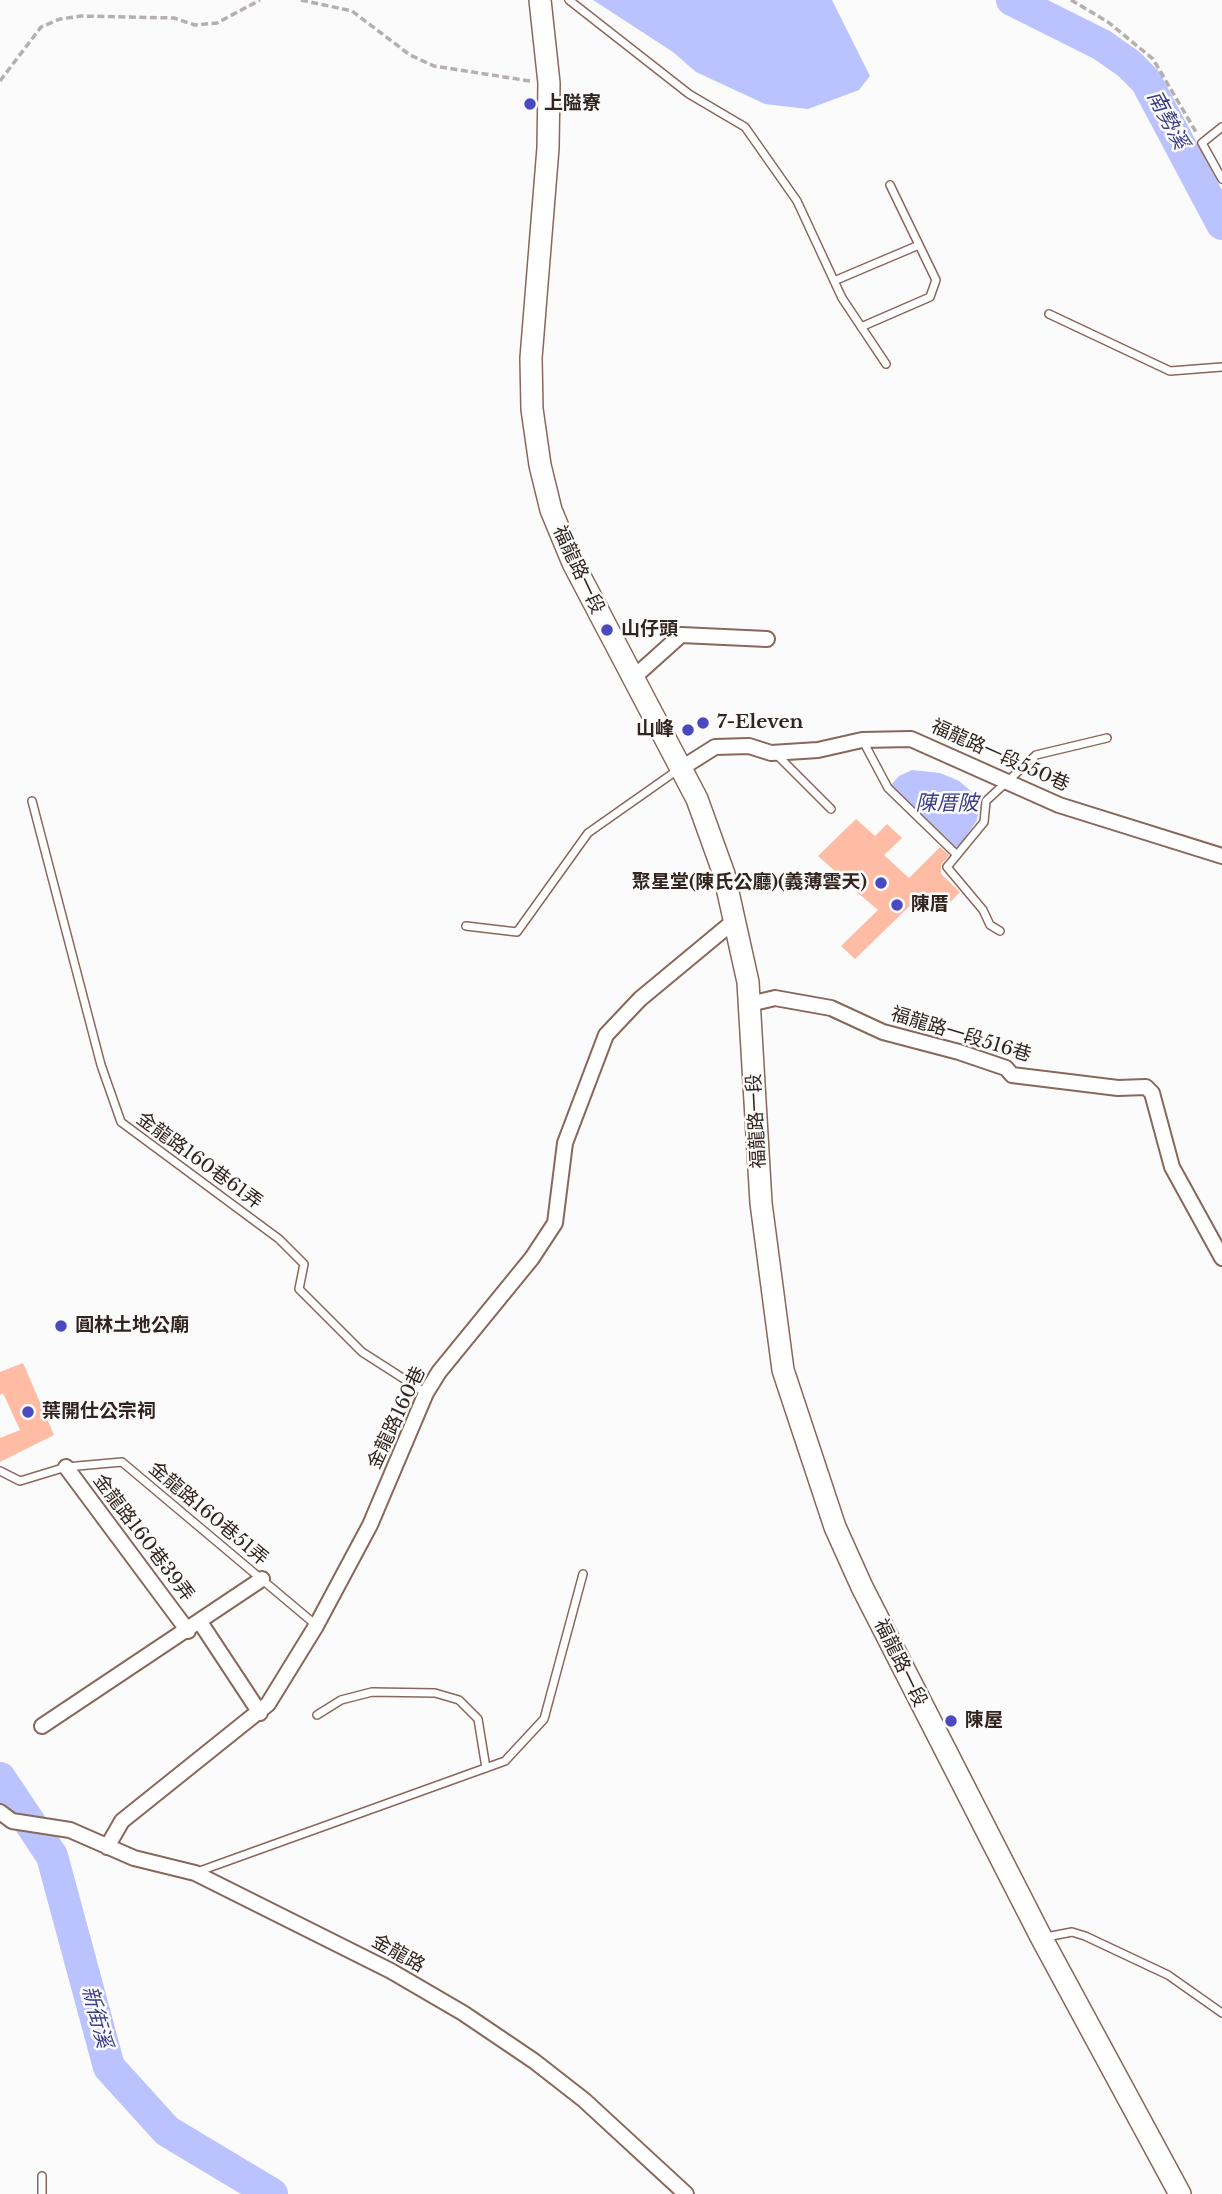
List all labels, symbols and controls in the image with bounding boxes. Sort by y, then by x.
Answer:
water label: 南勢溪 [1141,86,1193,154]
place label: 上隘寮 [544,93,601,115]
marker: 上隘寮 [522,96,538,112]
street label: 福龍路一段 [548,522,608,618]
place label: 山仔頭 [621,619,678,641]
marker: 山仔頭 [599,622,615,638]
place label: 7-Eleven [717,712,803,734]
marker: 7-Eleven [695,715,711,731]
street label: 福龍路一段550巷 [927,715,1073,797]
place label: 山峰 [636,719,674,741]
marker: 山峰 [680,722,696,738]
water label: 陳厝陂 [916,791,978,817]
place label: 聚星堂(陳氏公廳)(義薄雲天) [632,872,867,894]
marker: 聚星堂(陳氏公廳)(義薄雲天) [873,875,889,891]
place label: 陳厝 [911,894,949,916]
marker: 陳厝 [889,897,905,913]
street label: 福龍路一段516巷 [888,1003,1034,1067]
street label: 福龍路一段 [743,1073,771,1169]
street label: 金龍路160巷61弄 [132,1108,266,1214]
place label: 圓林土地公廟 [75,1315,189,1337]
marker: 圓林土地公廟 [53,1318,69,1334]
street label: 金龍路160巷 [363,1363,431,1473]
place label: 葉開仕公宗祠 [42,1401,156,1423]
marker: 葉開仕公宗祠 [20,1404,36,1420]
street label: 金龍路160巷51弄 [144,1458,272,1570]
street label: 金龍路160巷39弄 [88,1470,198,1606]
street label: 福龍路一段 [869,1615,931,1711]
place label: 陳屋 [965,1710,1003,1732]
marker: 陳屋 [943,1713,959,1729]
street label: 金龍路 [368,1930,428,1978]
water label: 新街溪 [76,1983,116,2051]

